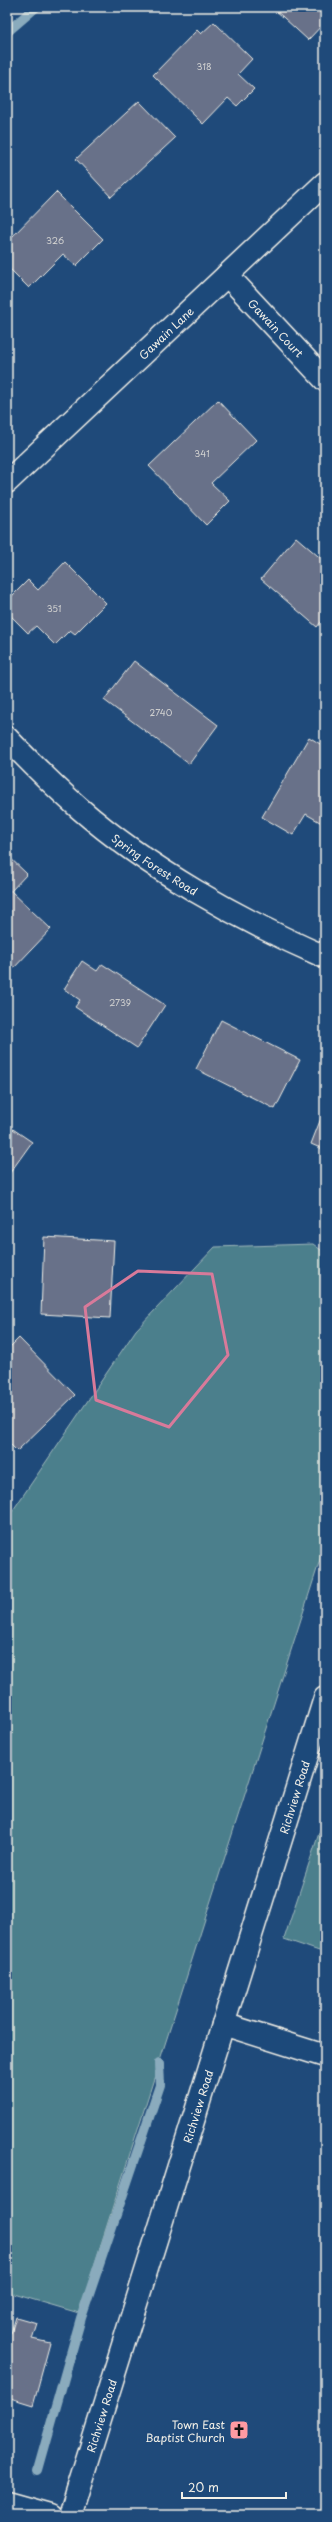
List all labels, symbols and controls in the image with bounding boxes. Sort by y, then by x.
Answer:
house number: 318 [196,59,212,73]
house number: 326 [46,233,64,247]
street label: Gawain Court [244,294,308,361]
street label: Gawain Lane [134,302,197,363]
house number: 341 [194,446,210,460]
house number: 351 [47,601,61,615]
house number: 2740 [150,705,173,719]
street label: Spring Forest Road [108,829,201,899]
house number: 2739 [109,995,131,1009]
street label: Richview Road [275,1758,313,1836]
street label: Richview Road [178,2068,217,2145]
street label: Richview Road [82,2377,120,2455]
place label: Town East Baptist Church [145,2416,226,2446]
church icon: Town East Baptist Church [228,2419,250,2441]
scale bar [182,2474,286,2500]
text: 20 m [188,2478,219,2496]

